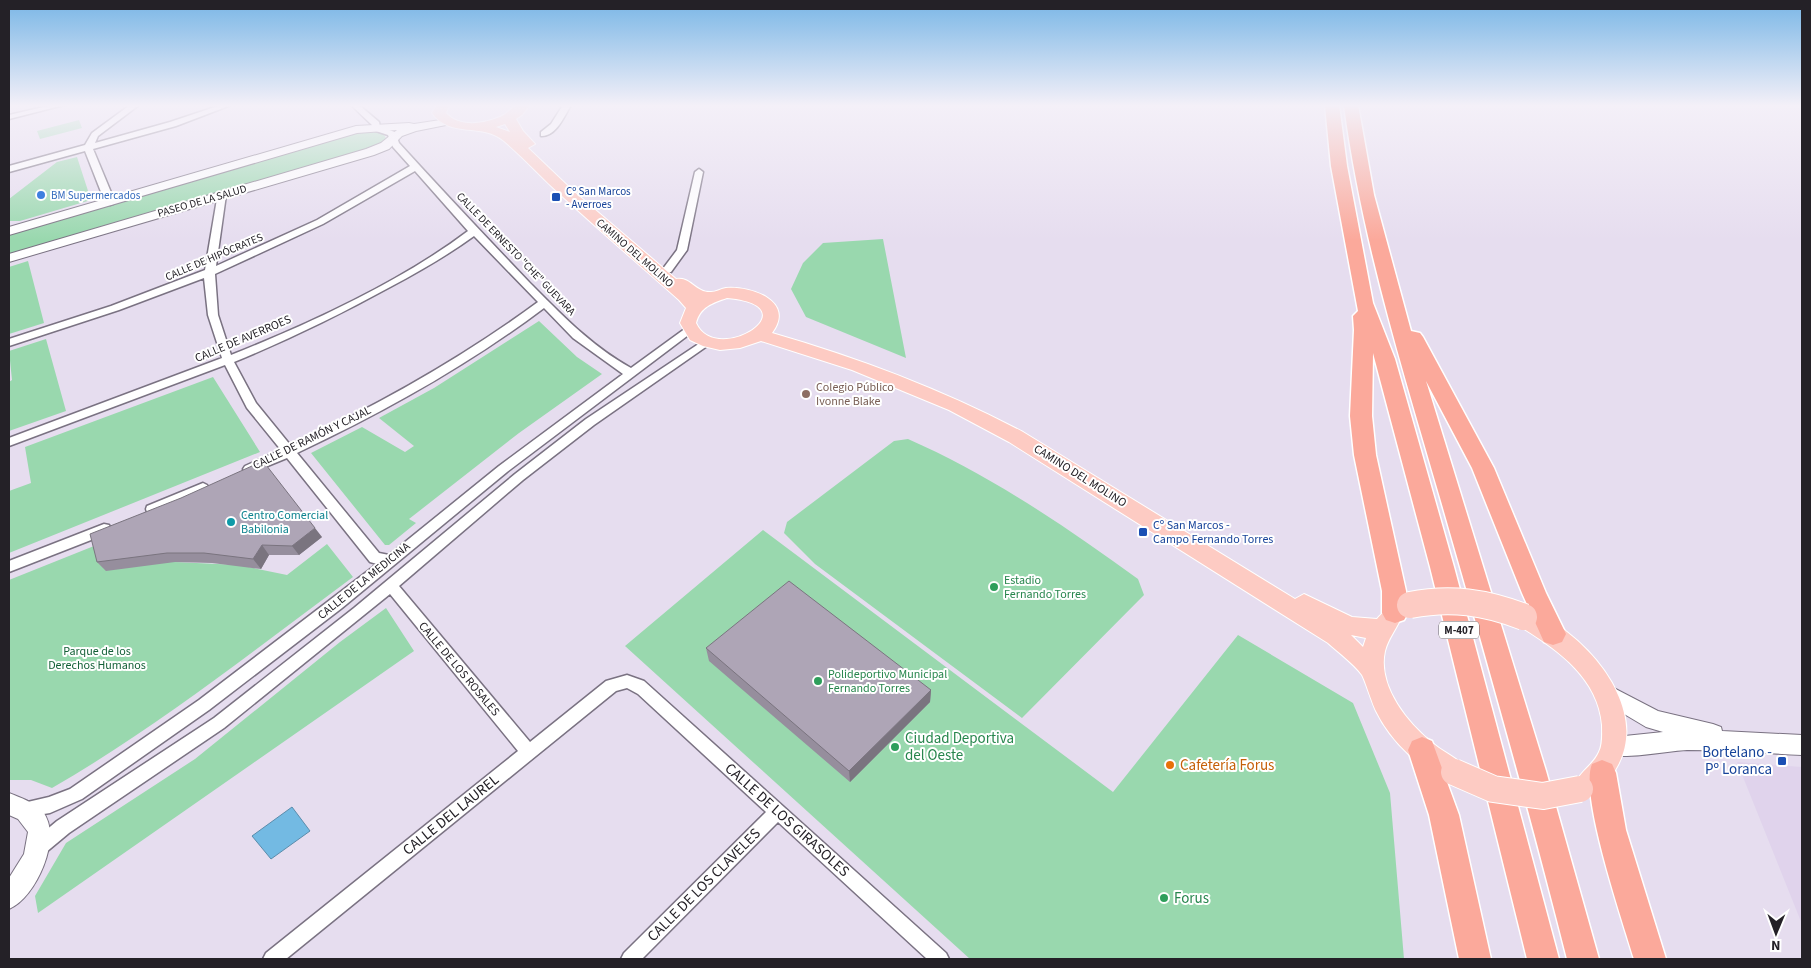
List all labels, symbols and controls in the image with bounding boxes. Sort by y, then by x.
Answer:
street label: PASEO DE LA SALUD [156,181,248,221]
place label: Cº San Marcos - Averroes [566,184,631,212]
place label: BM Supermercados [51,188,141,203]
marker: BM Supermercados [35,189,47,201]
street label: CALLE DE ERNESTO "CHE" GUEVARA [453,189,579,319]
marker: Cº San Marcos - Averroes [550,191,562,203]
street label: CAMINO DEL MOLINO [593,215,677,291]
street label: CALLE DE HIPÓCRATES [163,230,265,284]
street label: CALLE DE AVERROES [192,311,294,367]
place label: Colegio Público Ivonne Blake [816,379,894,410]
marker: Colegio Público Ivonne Blake [800,388,812,400]
street label: CALLE DE RAMÓN Y CAJAL [250,402,374,474]
street label: CAMINO DEL MOLINO [1030,441,1130,512]
place label: Centro Comercial Babilonia [241,507,328,538]
marker: Centro Comercial Babilonia [225,516,237,528]
place label: Cº San Marcos - Campo Fernando Torres [1153,517,1273,548]
marker: Cº San Marcos - Campo Fernando Torres [1137,526,1149,538]
street label: CALLE DE LA MEDICINA [314,538,414,624]
place label: Estadio Fernando Torres [1004,572,1086,603]
marker: Estadio Fernando Torres [988,581,1000,593]
street label: CALLE DE LOS ROSALES [414,618,504,720]
road number: M-407 [1439,622,1479,638]
park label: Parque de los Derechos Humanos [48,643,146,674]
place label: Polideportivo Municipal Fernando Torres [828,666,947,697]
marker: Polideportivo Municipal Fernando Torres [812,675,824,687]
place label: Ciudad Deportiva del Oeste [905,728,1014,766]
marker: Ciudad Deportiva del Oeste [889,741,901,753]
place label: Bortelano - Pº Loranca [1702,742,1772,780]
place label: Cafetería Forus [1180,755,1274,776]
marker: Bortelano - Pº Loranca [1776,755,1788,767]
street label: CALLE DE LOS GIRASOLES [720,758,854,882]
marker: Cafetería Forus [1164,759,1176,771]
street label: CALLE DEL LAUREL [398,770,504,860]
street label: CALLE DE LOS CLAVELES [643,824,765,946]
place label: Forus [1174,888,1209,909]
marker: Forus [1158,892,1170,904]
north arrow [1751,908,1801,958]
text: N [1771,935,1781,955]

